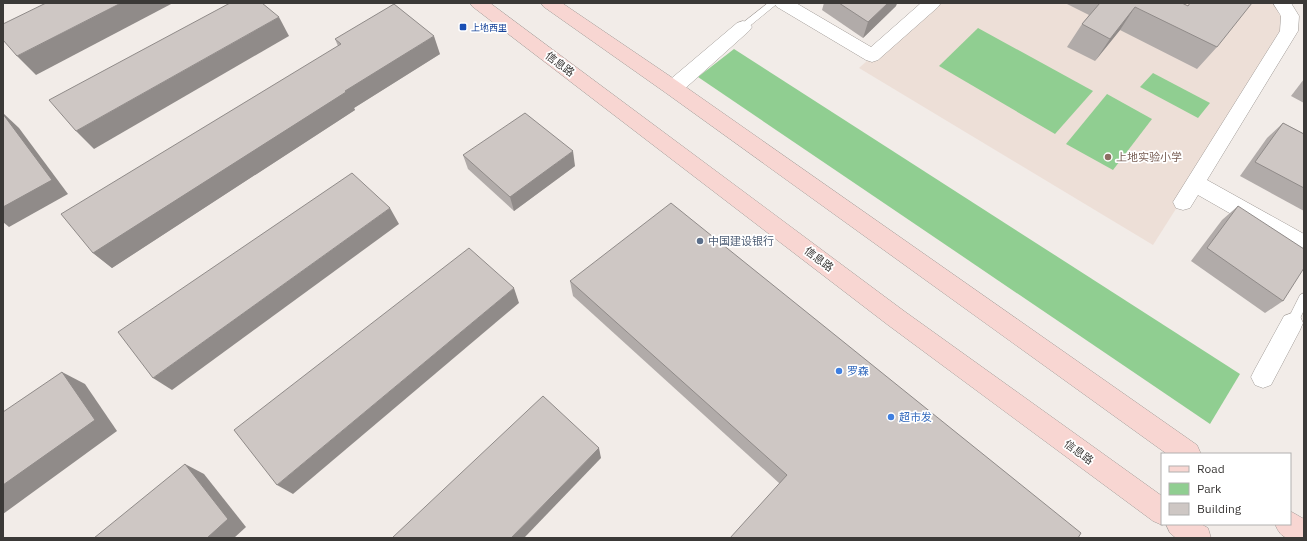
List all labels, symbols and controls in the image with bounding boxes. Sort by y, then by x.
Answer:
marker: 上地西里 [458,22,468,32]
place label: 上地西里 [471,22,507,33]
street label: 信息路 [543,48,577,80]
place label: 上地实验小学 [1116,150,1182,164]
marker: 上地实验小学 [1103,152,1113,162]
place label: 中国建设银行 [708,234,774,248]
marker: 中国建设银行 [695,236,705,246]
street label: 信息路 [802,243,836,275]
place label: 罗森 [847,364,869,378]
marker: 罗森 [834,366,844,376]
place label: 超市发 [899,410,932,424]
marker: 超市发 [886,412,896,422]
street label: 信息路 [1062,437,1096,467]
legend [1161,453,1291,525]
text: Road [1197,461,1225,476]
text: Park [1197,481,1222,496]
text: Building [1197,501,1242,516]

